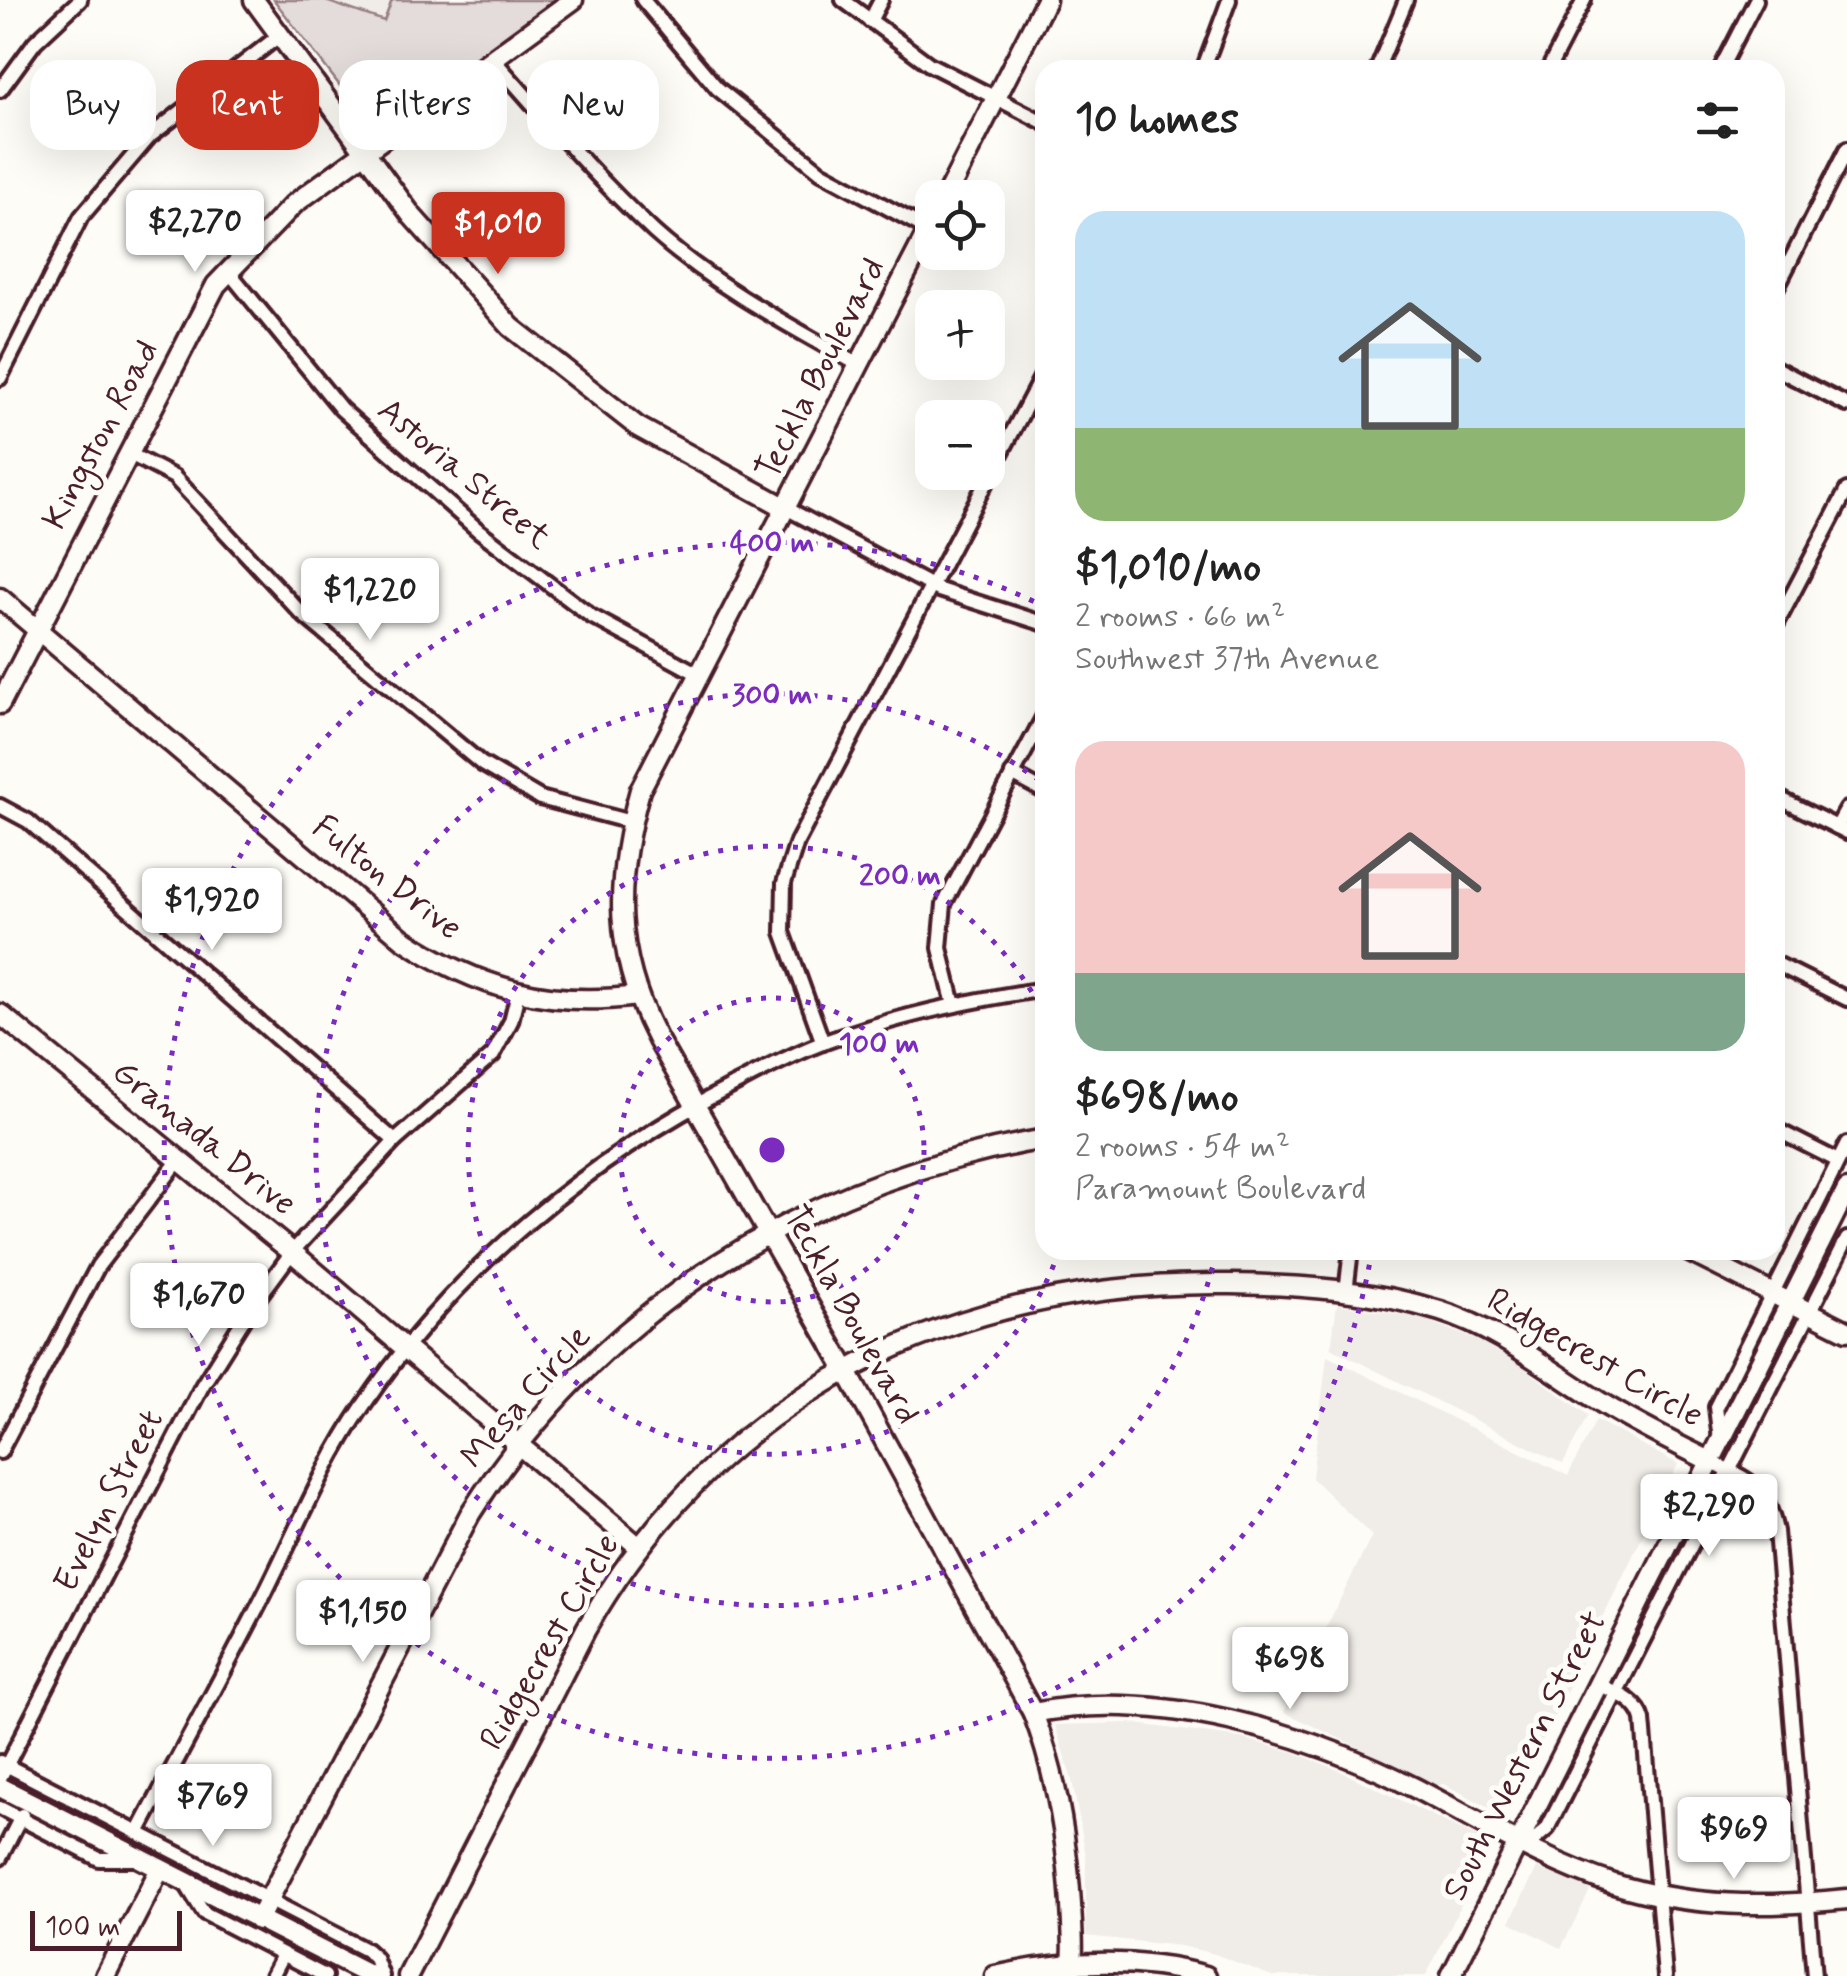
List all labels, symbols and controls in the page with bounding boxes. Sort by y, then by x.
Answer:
chip: Buy [30,60,156,150]
chip: Rent [176,60,319,150]
chip: Filters [339,60,507,150]
chip: New [527,60,659,150]
text: 10 homes [1075,93,1239,148]
icon: filters [1690,93,1745,148]
map controls [915,180,1005,490]
button: locate [915,180,1005,270]
pin: $2,270 [114,190,276,275]
pin: $1,010 [417,192,579,277]
text: $2,270 [148,201,242,243]
text: $1,010 [454,203,542,245]
street label: Teckla Boulevard [745,250,897,488]
icon: home [1320,276,1500,456]
button: + [915,290,1005,380]
street label: Kingston Road [32,332,173,539]
street label: Astoria Street [367,388,561,560]
button: − [915,400,1005,490]
text: 400 m [730,524,814,563]
text: $1,010/mo [1075,541,1261,596]
pin: $1,220 [289,558,451,643]
text: $1,220 [323,569,417,611]
text: 2 rooms · 66 m² [1075,596,1285,638]
text: Southwest 37th Avenue [1075,638,1380,680]
text: 300 m [732,676,812,715]
street label: Fulton Drive [302,805,472,951]
icon: home [1320,806,1500,986]
text: 200 m [859,857,941,896]
pin: $1,920 [131,868,293,953]
text: $1,920 [164,879,260,921]
text: 100 m [839,1025,919,1064]
street label: Granada Drive [102,1049,306,1227]
text: $698/mo [1075,1071,1239,1126]
text: 2 rooms · 54 m² [1075,1126,1290,1168]
centre of rings [754,1132,790,1168]
text: Paramount Boulevard [1075,1168,1366,1210]
street label: Teckla Boulevard [772,1197,930,1433]
pin: $1,670 [118,1263,280,1348]
text: $1,670 [152,1274,246,1316]
street label: Ridgecrest Circle [1477,1277,1712,1441]
street label: Mesa Circle [451,1315,601,1479]
street label: Evelyn Street [43,1402,175,1600]
pin: $2,290 [1628,1474,1790,1559]
text: $2,290 [1662,1485,1756,1527]
street label: Ridgecrest Circle [469,1525,633,1760]
pin: $1,150 [282,1580,444,1665]
text: $1,150 [318,1591,408,1633]
street label: South Western Street [1432,1603,1618,1909]
pin: $698 [1231,1627,1349,1712]
text: $698 [1254,1638,1326,1680]
pin: $769 [154,1764,272,1849]
text: $769 [177,1775,249,1817]
pin: $969 [1675,1797,1793,1882]
text: $969 [1699,1808,1769,1850]
scale bar [30,1906,182,1950]
text: 100 m [45,1910,120,1947]

